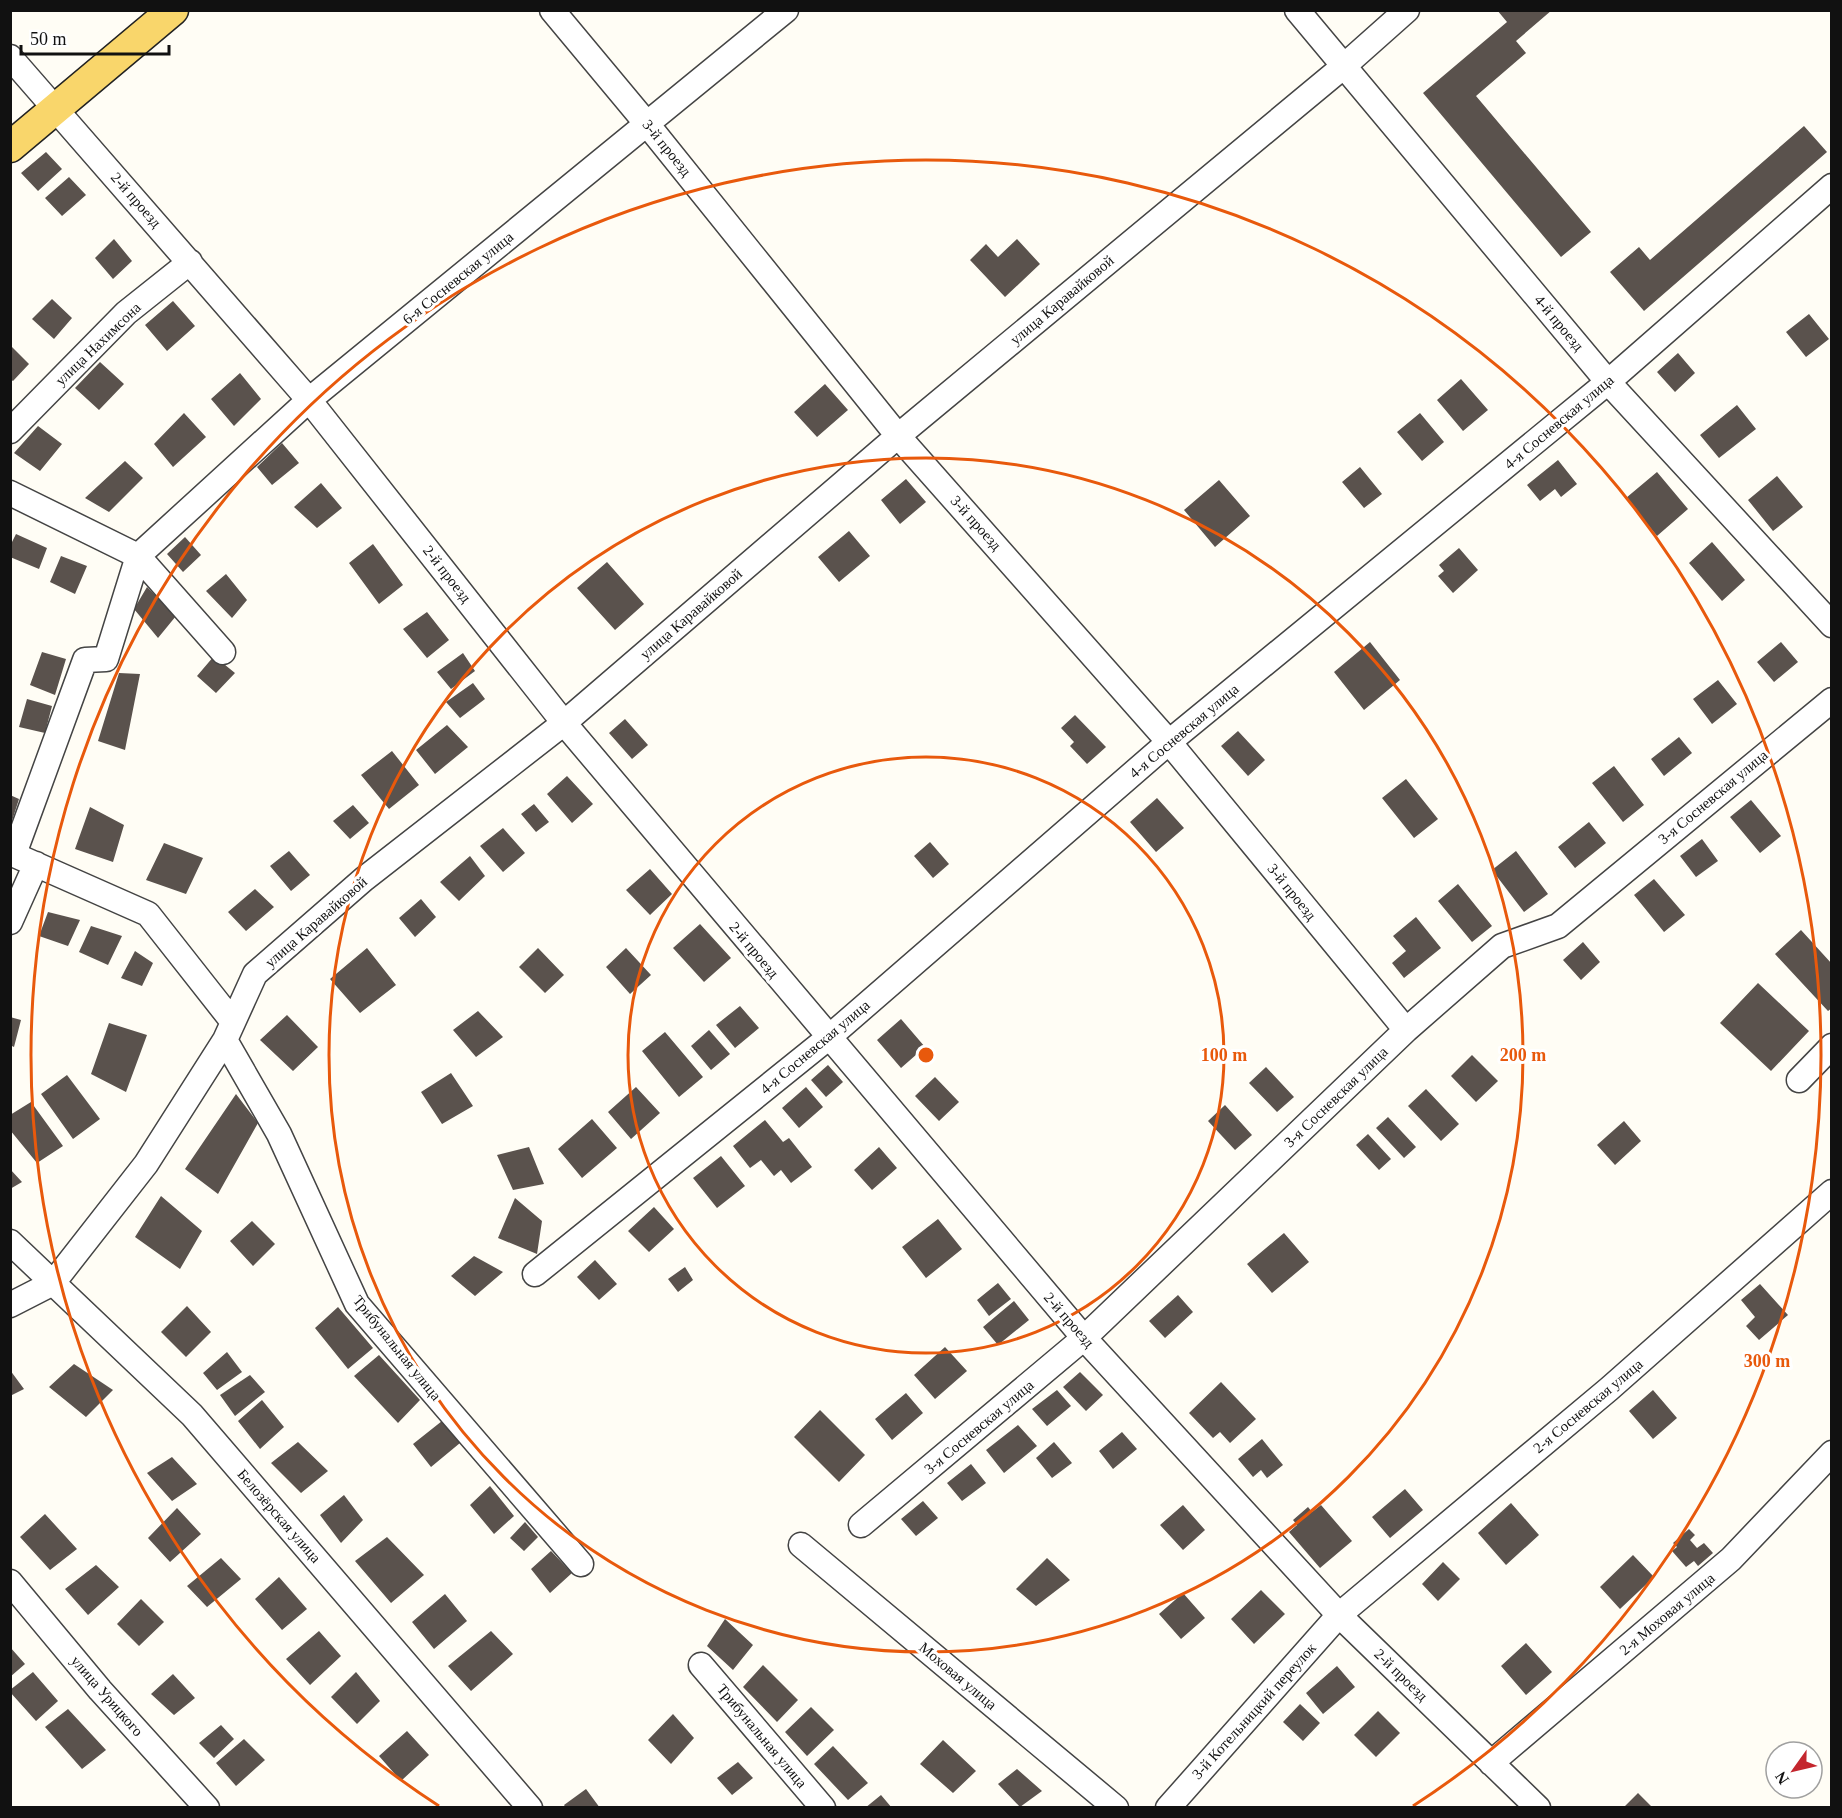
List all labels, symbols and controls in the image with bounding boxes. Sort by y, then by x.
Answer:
scale bar [21,18,170,56]
text: 50 m [30,29,67,49]
street label: 3-й проезд [640,117,695,180]
street label: 2-й проезд [108,169,164,231]
street label: 6-я Сосневская улица [400,228,517,327]
street label: улица Каравайковой [1007,252,1117,348]
street label: 4-й проезд [1531,292,1587,354]
street label: улица Нахимсона [52,299,144,389]
street label: 4-я Сосневская улица [1501,371,1617,472]
street label: 3-й проезд [947,493,1005,554]
street label: 2-й проезд [420,542,474,606]
street label: улица Каравайковой [637,565,745,663]
street label: 4-я Сосневская улица [1126,680,1242,781]
street label: 3-я Сосневская улица [1655,746,1771,847]
street label: 3-й проезд [1265,861,1320,924]
street label: улица Каравайковой [262,873,370,971]
street label: 2-й проезд [726,919,782,981]
street label: 4-я Сосневская улица [757,996,873,1097]
street label: 3-я Сосневская улица [1281,1043,1391,1150]
centre of rings [916,1045,936,1065]
text: 100 m [1201,1045,1247,1065]
text: 200 m [1500,1045,1546,1065]
street label: 2-й проезд [1041,1289,1097,1351]
street label: Трибунальная улица [350,1292,444,1404]
text: 300 m [1744,1351,1790,1371]
street label: 2-я Сосневская улица [1530,1355,1646,1456]
street label: 3-я Сосневская улица [921,1376,1037,1477]
street label: Белозёрская улица [234,1466,324,1566]
street label: 2-я Моховая улица [1616,1569,1718,1658]
street label: Моховая улица [916,1639,1000,1713]
street label: 3-й Котельницкий переулок [1189,1639,1320,1782]
street label: 2-й проезд [1371,1646,1431,1704]
street label: улица Урицкого [68,1653,146,1739]
street label: Трибунальная улица [714,1681,810,1791]
north arrow [1764,1740,1824,1800]
text: N [1771,1768,1792,1788]

